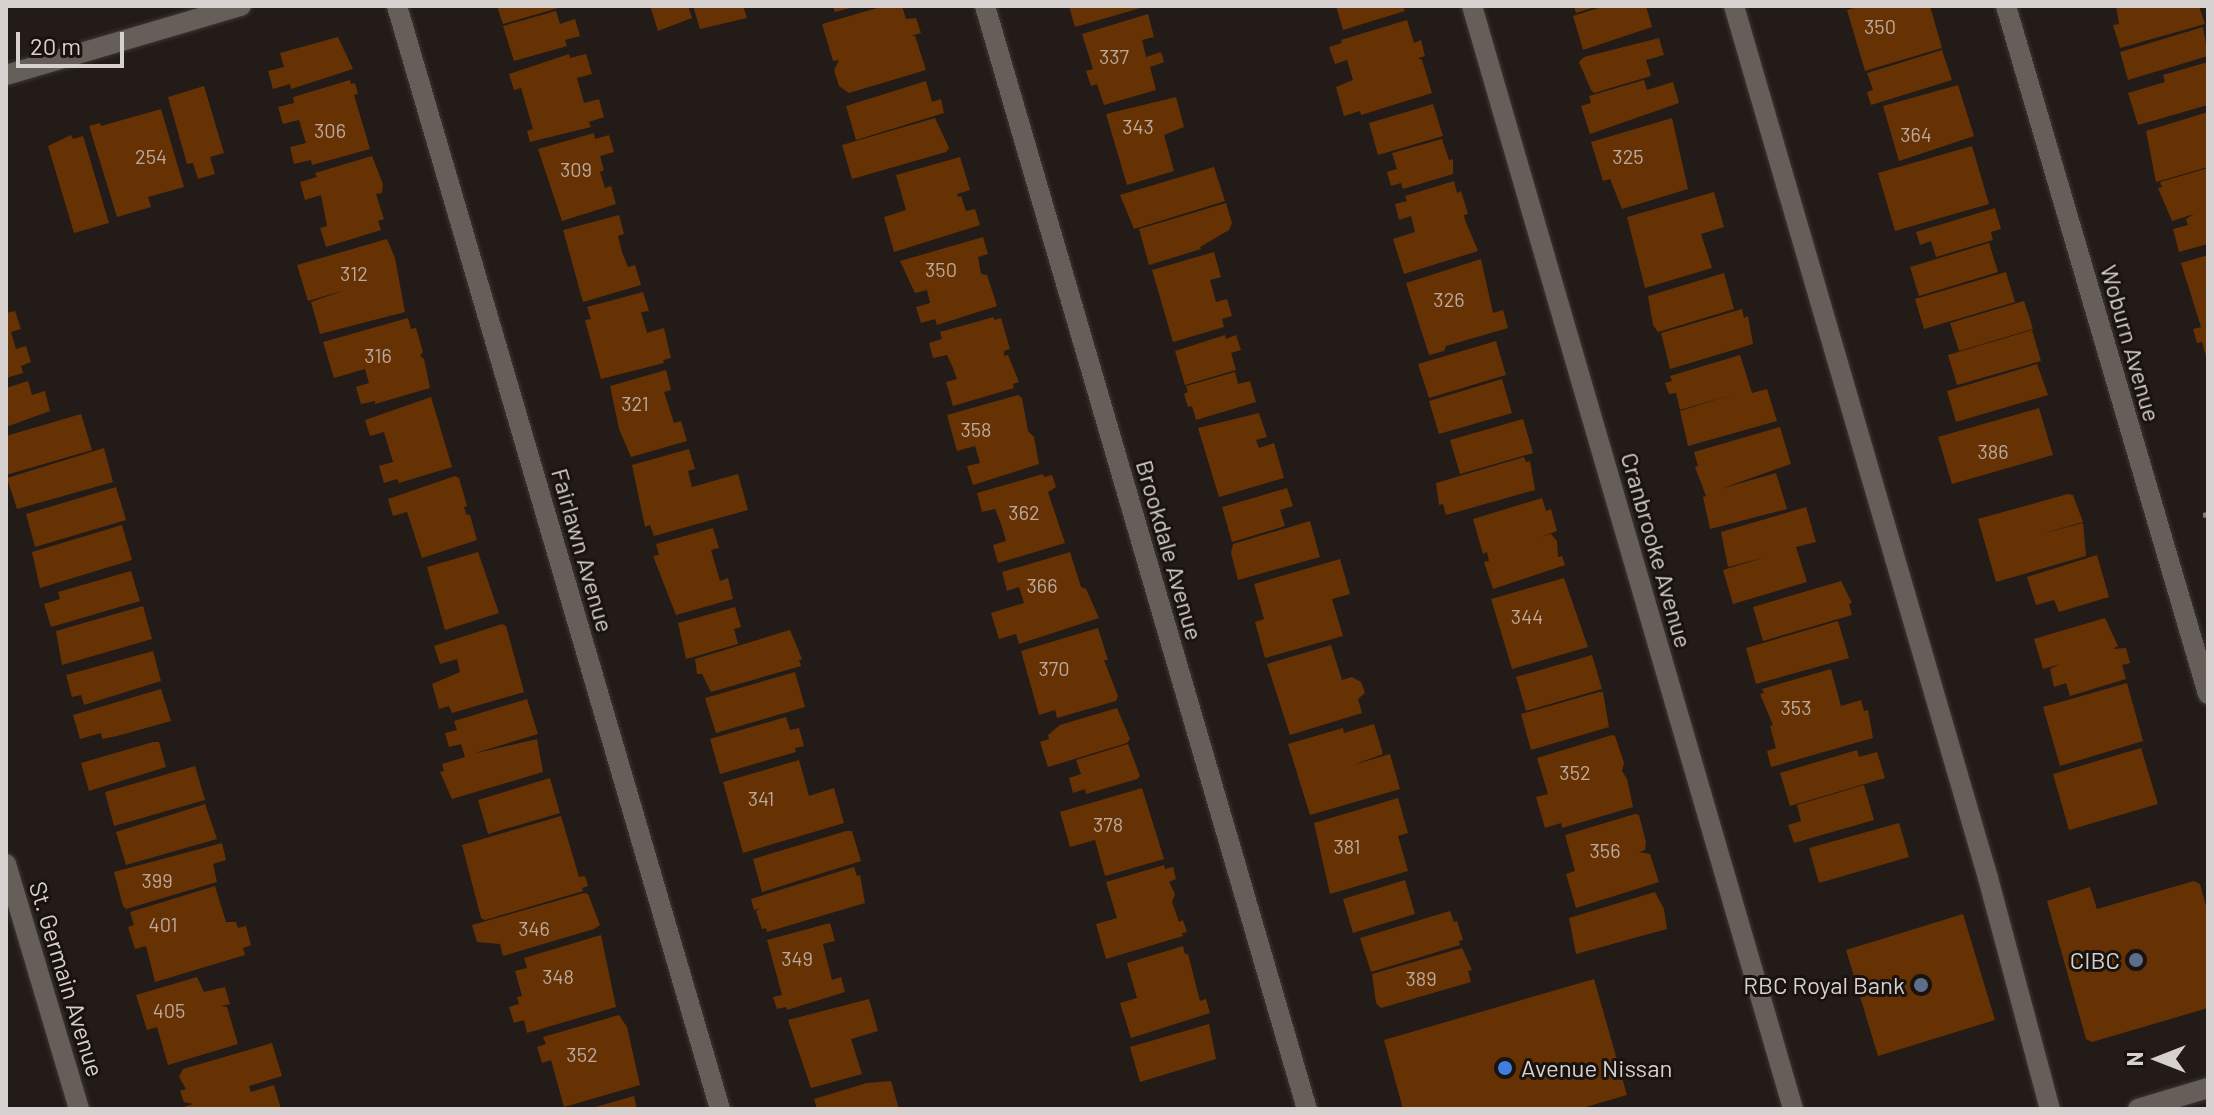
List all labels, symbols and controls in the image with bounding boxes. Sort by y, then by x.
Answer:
house number: 350 [1864,14,1896,38]
scale bar [20,16,128,66]
text: 20 m [30,31,81,60]
house number: 337 [1099,44,1129,68]
house number: 343 [1122,114,1154,138]
house number: 306 [314,118,346,142]
house number: 364 [1900,122,1932,146]
house number: 254 [135,144,167,168]
house number: 325 [1612,144,1644,168]
house number: 309 [560,157,592,181]
house number: 350 [925,257,957,281]
house number: 312 [340,261,368,285]
street label: Woburn Avenue [2095,261,2167,425]
house number: 326 [1433,287,1465,311]
house number: 316 [364,343,392,367]
house number: 321 [621,391,649,415]
house number: 358 [961,417,991,441]
house number: 386 [1977,439,2009,463]
street label: Cranbrooke Avenue [1615,449,1699,651]
street label: Brookdale Avenue [1131,457,1209,643]
street label: Fairlawn Avenue [546,465,620,635]
house number: 362 [1008,500,1040,524]
house number: 366 [1027,573,1057,597]
house number: 344 [1511,604,1543,628]
house number: 370 [1038,656,1070,680]
house number: 353 [1781,695,1811,719]
house number: 352 [1559,760,1591,784]
house number: 341 [748,786,774,810]
house number: 378 [1093,812,1123,836]
house number: 381 [1333,834,1361,858]
house number: 356 [1590,838,1620,862]
house number: 399 [141,868,173,892]
street label: St. Germain Avenue [24,878,110,1080]
house number: 401 [149,912,177,936]
house number: 346 [518,916,550,940]
house number: 349 [781,946,813,970]
place label: CIBC [2070,946,2120,974]
marker: CIBC [2127,951,2145,969]
house number: 348 [542,964,574,988]
house number: 389 [1405,966,1437,990]
place label: RBC Royal Bank [1743,971,1905,999]
marker: RBC Royal Bank [1912,976,1930,994]
house number: 405 [153,998,185,1022]
north arrow [2118,1019,2198,1099]
house number: 352 [566,1042,598,1066]
text: N [2121,1052,2147,1066]
place label: Avenue Nissan [1521,1054,1672,1082]
marker: Avenue Nissan [1496,1059,1514,1077]

